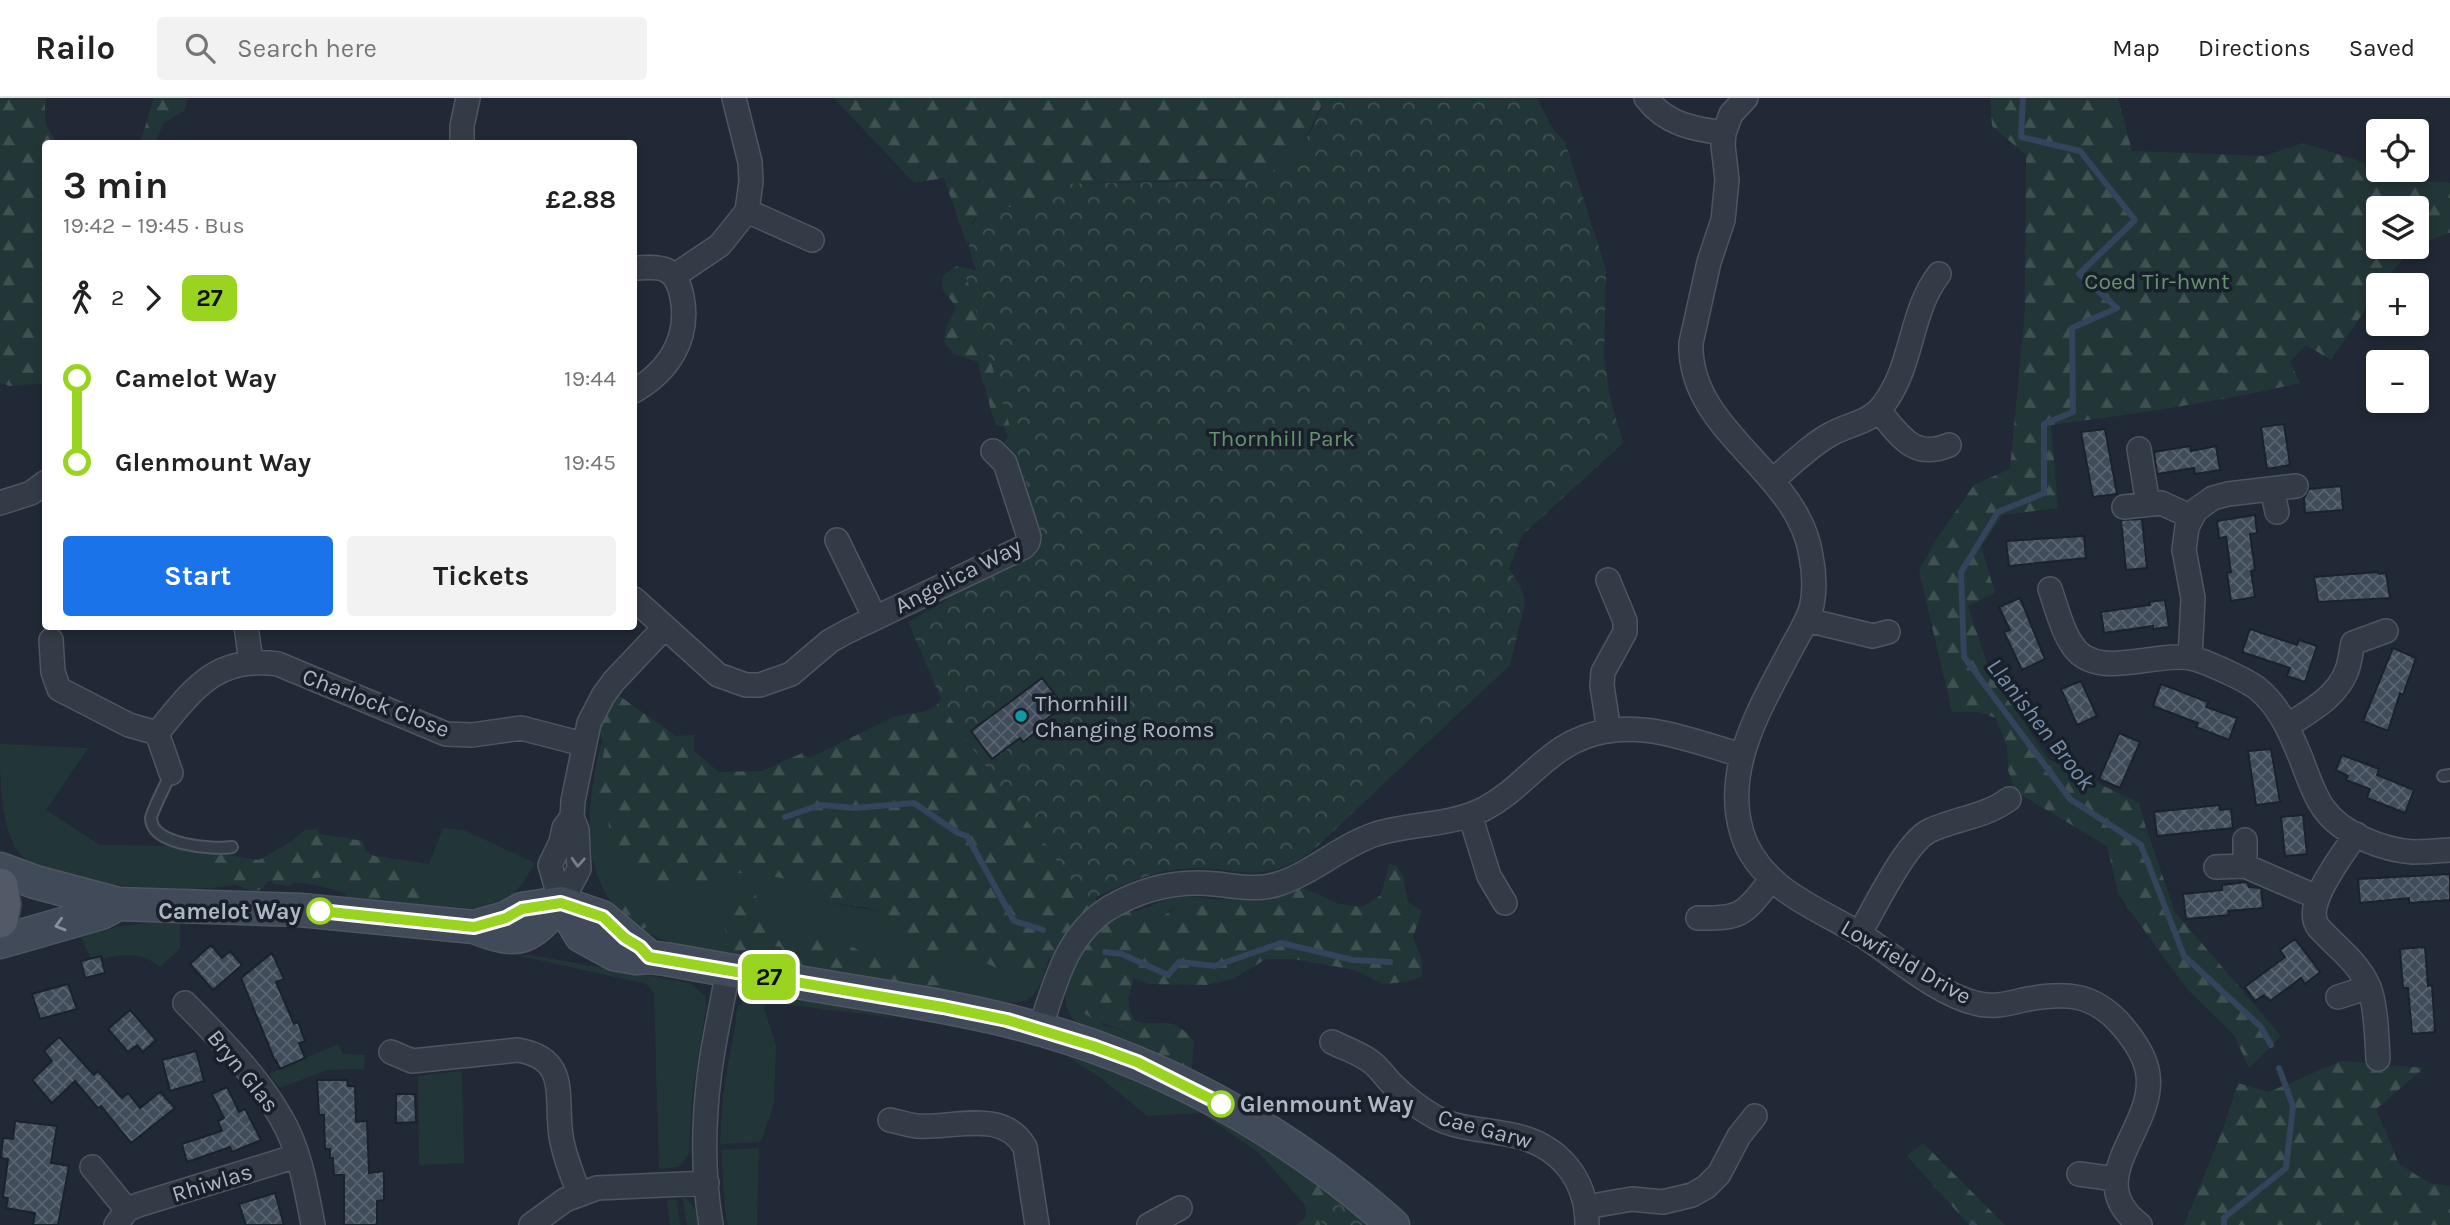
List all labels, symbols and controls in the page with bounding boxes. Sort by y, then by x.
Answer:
search box [157,17,647,80]
text: Railo [35,29,115,67]
icon: search [181,29,219,67]
text: Search here [237,33,377,64]
text: Map [2112,34,2160,62]
text: Directions [2198,34,2311,62]
text: Saved [2349,34,2415,62]
map controls [2366,119,2429,413]
button: locate [2366,119,2429,182]
text: 3 min [63,163,168,208]
text: £2.88 [545,184,616,215]
button: layers [2366,196,2429,259]
text: 19:42 – 19:45 · Bus [63,212,245,239]
park label: Coed Tir-hwnt [2084,268,2230,295]
button: + [2366,273,2429,336]
icon: walk [63,279,101,317]
icon: forward [134,279,172,317]
text: 2 [111,284,124,311]
text: 27 [196,284,223,312]
button: − [2366,350,2429,413]
text: Camelot Way [115,363,276,394]
text: 19:44 [564,365,616,392]
park label: Thornhill Park [1209,425,1355,452]
text: Glenmount Way [115,447,311,478]
text: 19:45 [564,449,616,476]
street label: Angelica Way [890,532,1026,619]
button: Start [63,536,333,616]
button: Tickets [347,536,616,616]
water label: Llanishen Brook [1981,653,2101,796]
street label: Charlock Close [299,663,453,743]
place label: Thornhill Changing Rooms [1035,690,1215,743]
marker: Thornhill Changing Rooms [1013,708,1029,724]
one-way arrow [570,857,585,868]
place label: Camelot Way [158,898,301,925]
marker: Camelot Way [307,898,333,924]
street label: Lowfield Drive [1836,914,1976,1010]
one-way arrow [54,916,66,931]
line badge: 27 [738,954,800,1000]
text: 27 [756,963,782,991]
street label: Bryn Glas [201,1024,285,1118]
marker: Glenmount Way [1208,1091,1234,1117]
place label: Glenmount Way [1240,1091,1414,1118]
street label: Cae Garw [1435,1103,1535,1155]
street label: Rhiwlas [169,1158,255,1208]

